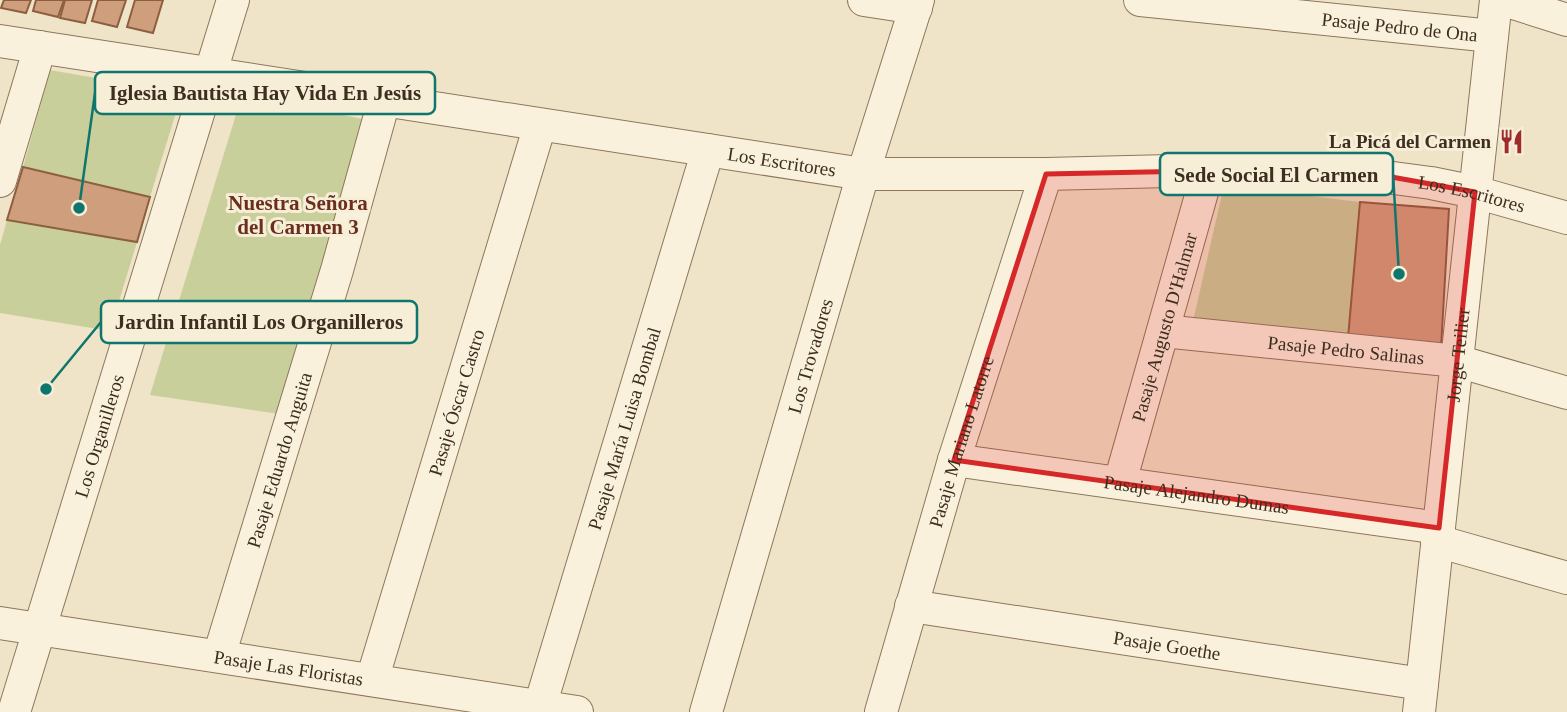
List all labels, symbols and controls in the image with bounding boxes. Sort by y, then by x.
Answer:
street label: Pasaje Pedro de Ona [1321,8,1479,45]
callout: Iglesia Bautista Hay Vida En Jesús [95,72,435,114]
text: Iglesia Bautista Hay Vida En Jesús [109,81,421,105]
restaurant icon: La Picá del Carmen [1497,127,1525,155]
place label: La Picá del Carmen [1329,131,1491,152]
street label: Los Escritores [726,143,837,180]
callout: Sede Social El Carmen [1160,153,1393,195]
text: Sede Social El Carmen [1174,163,1379,187]
street label: Los Escritores [1417,171,1528,216]
district label: Nuestra Señora del Carmen 3 [228,191,368,239]
street label: Pasaje Augusto D'Halmar [1127,229,1201,424]
street label: Los Trovadores [783,296,837,416]
callout: Jardin Infantil Los Organilleros [101,301,417,343]
street label: Jorge Teilier [1442,306,1473,403]
text: Jardin Infantil Los Organilleros [115,310,403,334]
street label: Pasaje María Luisa Bombal [583,325,664,532]
street label: Pasaje Óscar Castro [424,327,488,478]
street label: Pasaje Pedro Salinas [1267,331,1425,368]
street label: Pasaje Mariano Latorre [925,353,997,530]
street label: Pasaje Eduardo Anguita [242,369,316,550]
street label: Los Organilleros [70,372,128,500]
street label: Pasaje Alejandro Dumas [1103,471,1291,517]
street label: Pasaje Goethe [1112,627,1222,664]
street label: Pasaje Las Floristas [212,646,365,689]

